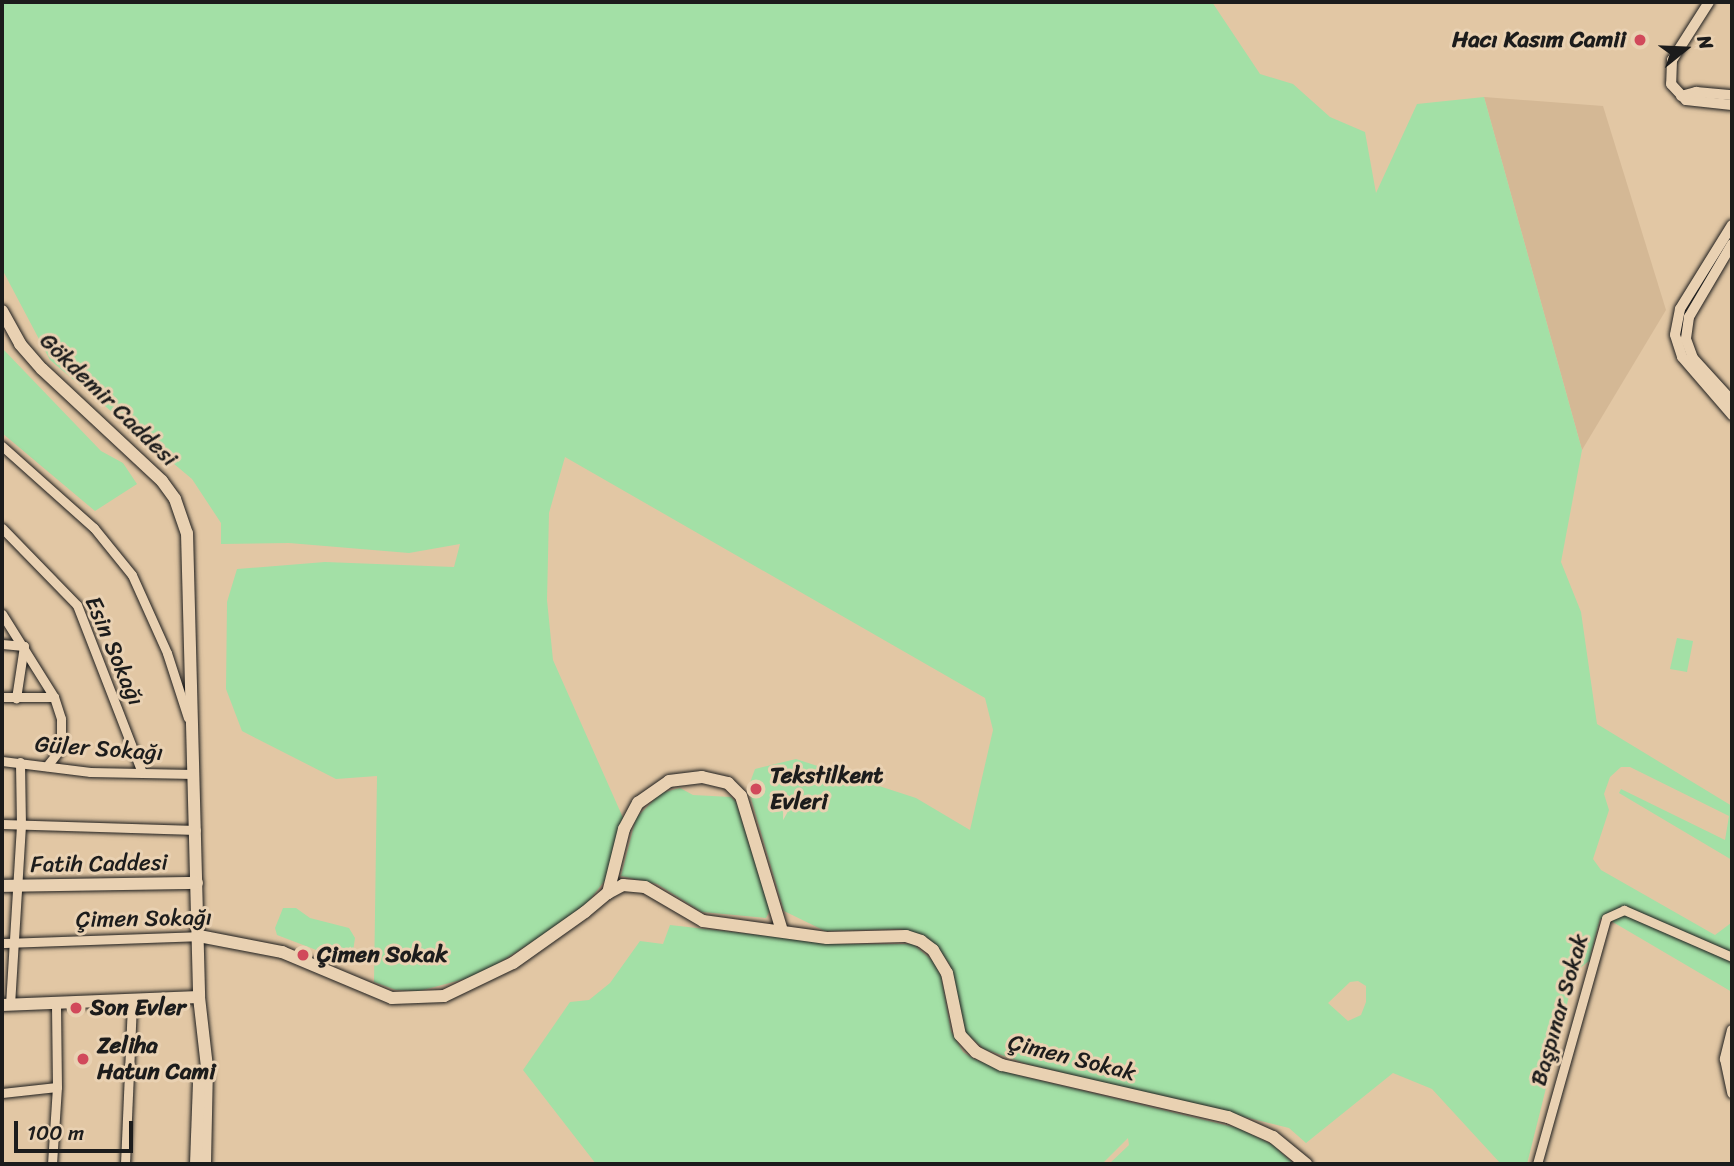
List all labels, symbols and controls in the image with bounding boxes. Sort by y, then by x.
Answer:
north arrow [1650,14,1720,84]
place label: Hacı Kasım Camii [1452,26,1626,54]
text: N [1688,31,1723,54]
marker: Hacı Kasım Camii [1632,32,1648,48]
street label: Gökdemir Caddesi [34,328,182,472]
street label: Esin Sokağı [79,592,149,710]
street label: Güler Sokağı [34,731,164,767]
place label: Tekstilkent Evleri [770,762,883,816]
marker: Tekstilkent Evleri [748,781,764,797]
street label: Fatih Caddesi [31,849,167,879]
street label: Çimen Sokağı [76,904,212,934]
street label: Başpınar Sokak [1525,931,1595,1089]
place label: Çimen Sokak [317,941,448,969]
marker: Çimen Sokak [295,947,311,963]
place label: Son Evler [90,994,186,1022]
marker: Son Evler [68,1000,84,1016]
street label: Çimen Sokak [1005,1029,1139,1087]
place label: Zeliha Hatun Cami [97,1032,215,1086]
marker: Zeliha Hatun Cami [75,1051,91,1067]
scale bar [18,1106,136,1150]
text: 100 m [27,1114,84,1152]

